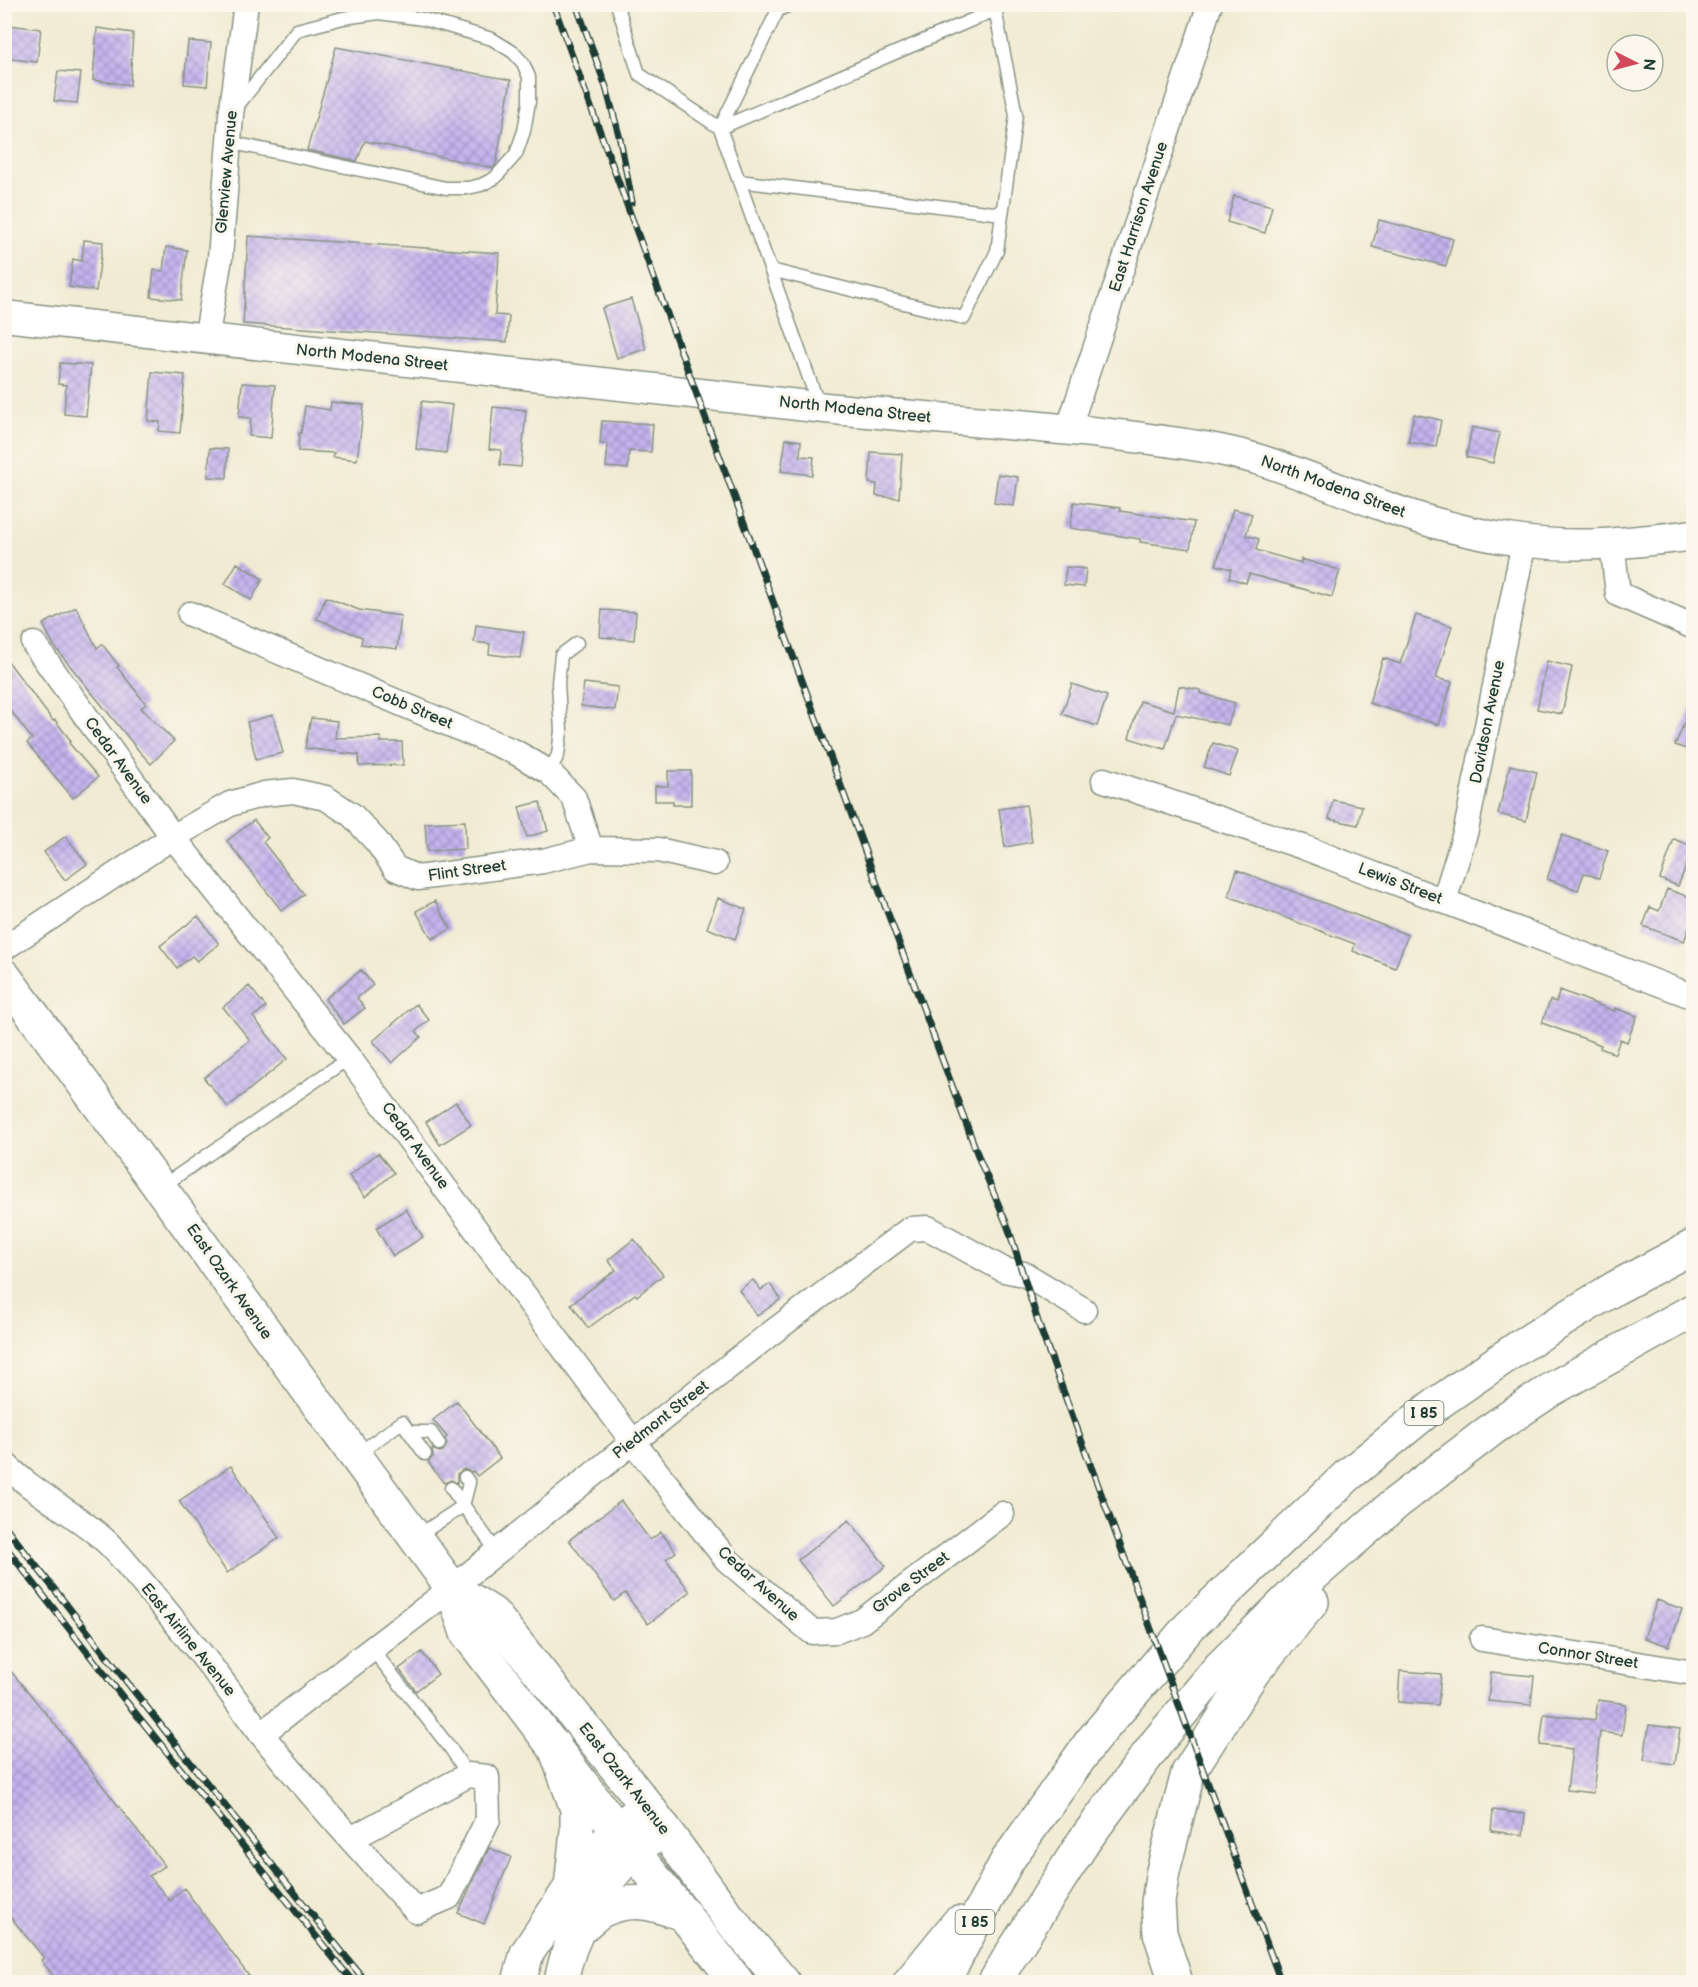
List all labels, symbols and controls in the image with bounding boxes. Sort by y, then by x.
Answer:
north arrow [1605,33,1665,93]
text: N [1638,57,1659,71]
street label: Glenview Avenue [212,109,242,234]
street label: East Harrison Avenue [1106,139,1172,295]
street label: North Modena Street [295,341,449,375]
street label: North Modena Street [778,393,932,427]
street label: North Modena Street [1258,452,1408,522]
street label: Davidson Avenue [1467,658,1509,785]
street label: Cobb Street [369,682,456,734]
street label: Cedar Avenue [80,714,156,809]
street label: Flint Street [427,856,507,886]
street label: Lewis Street [1355,859,1445,909]
street label: Cedar Avenue [377,1099,453,1194]
street label: East Ozark Avenue [182,1221,276,1344]
street label: Piedmont Street [609,1377,713,1463]
road number: I 85 [1404,1401,1444,1425]
street label: Cedar Avenue [713,1543,803,1626]
street label: Grove Street [869,1548,953,1618]
street label: East Airline Avenue [137,1580,240,1701]
street label: Connor Street [1536,1639,1640,1673]
street label: East Ozark Avenue [574,1719,674,1839]
road number: I 85 [956,1910,994,1934]

